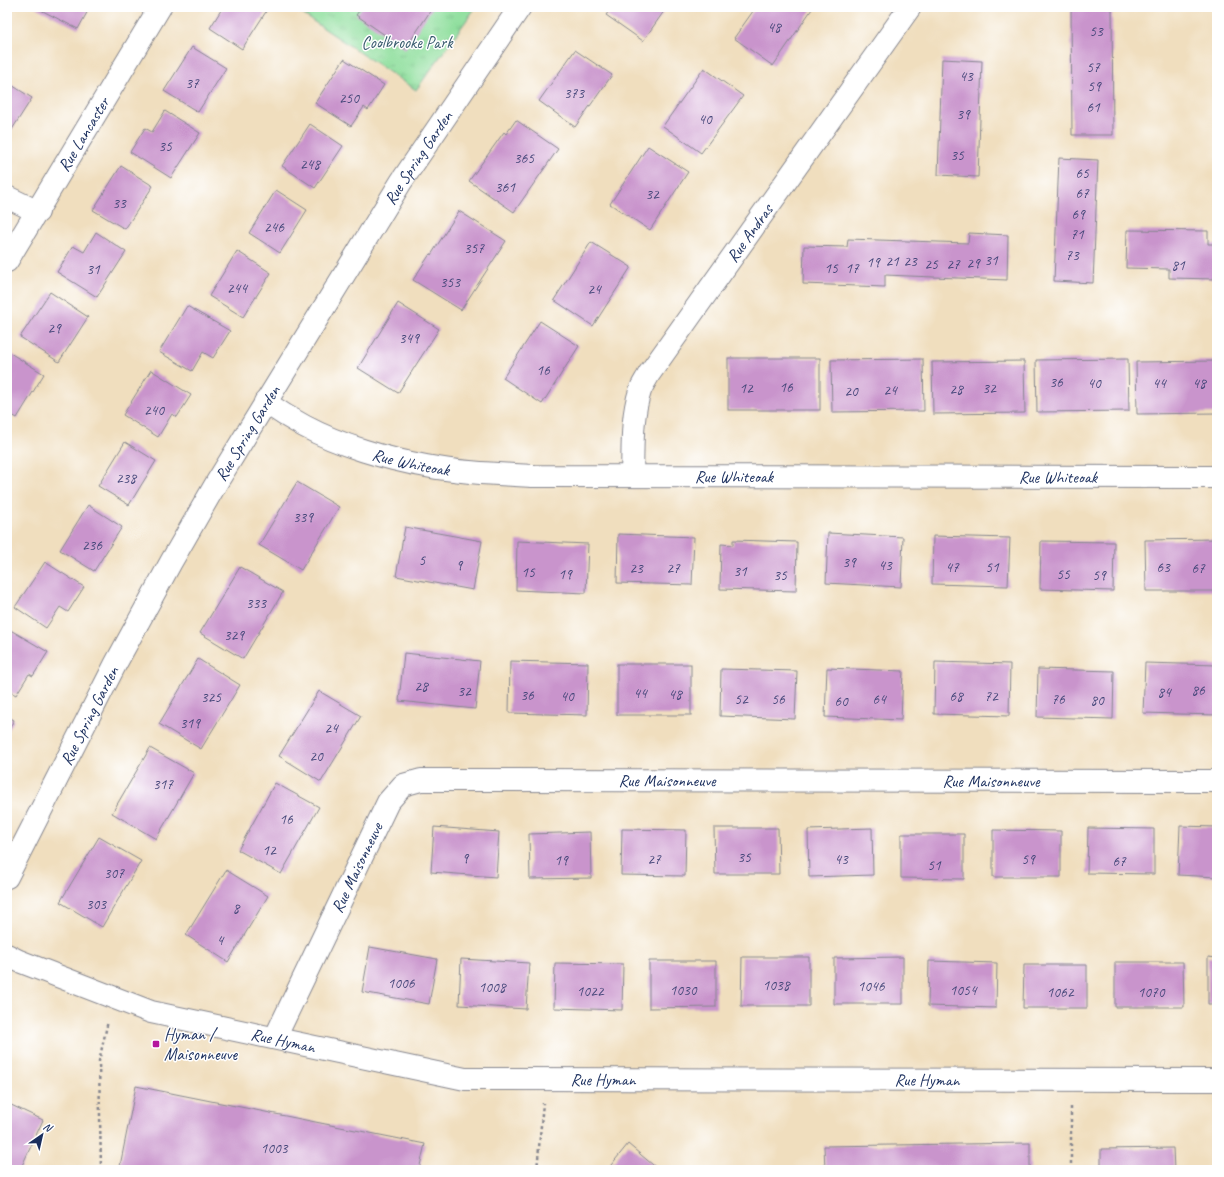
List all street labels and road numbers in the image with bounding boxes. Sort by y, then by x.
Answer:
street label: Rue Lancaster [53,92,115,175]
street label: Rue Spring Garden [379,106,457,208]
street label: Rue Andras [722,198,778,266]
street label: Rue Spring Garden [210,380,285,485]
street label: Rue Whiteoak [370,443,452,480]
street label: Rue Whiteoak [695,466,775,487]
street label: Rue Whiteoak [1019,466,1099,487]
street label: Rue Spring Garden [55,662,124,769]
street label: Rue Maisonneuve [618,770,717,791]
street label: Rue Maisonneuve [942,770,1041,791]
street label: Rue Maisonneuve [326,818,388,916]
street label: Rue Hyman [249,1023,318,1058]
street label: Rue Hyman [570,1069,637,1090]
street label: Rue Hyman [894,1069,961,1090]

